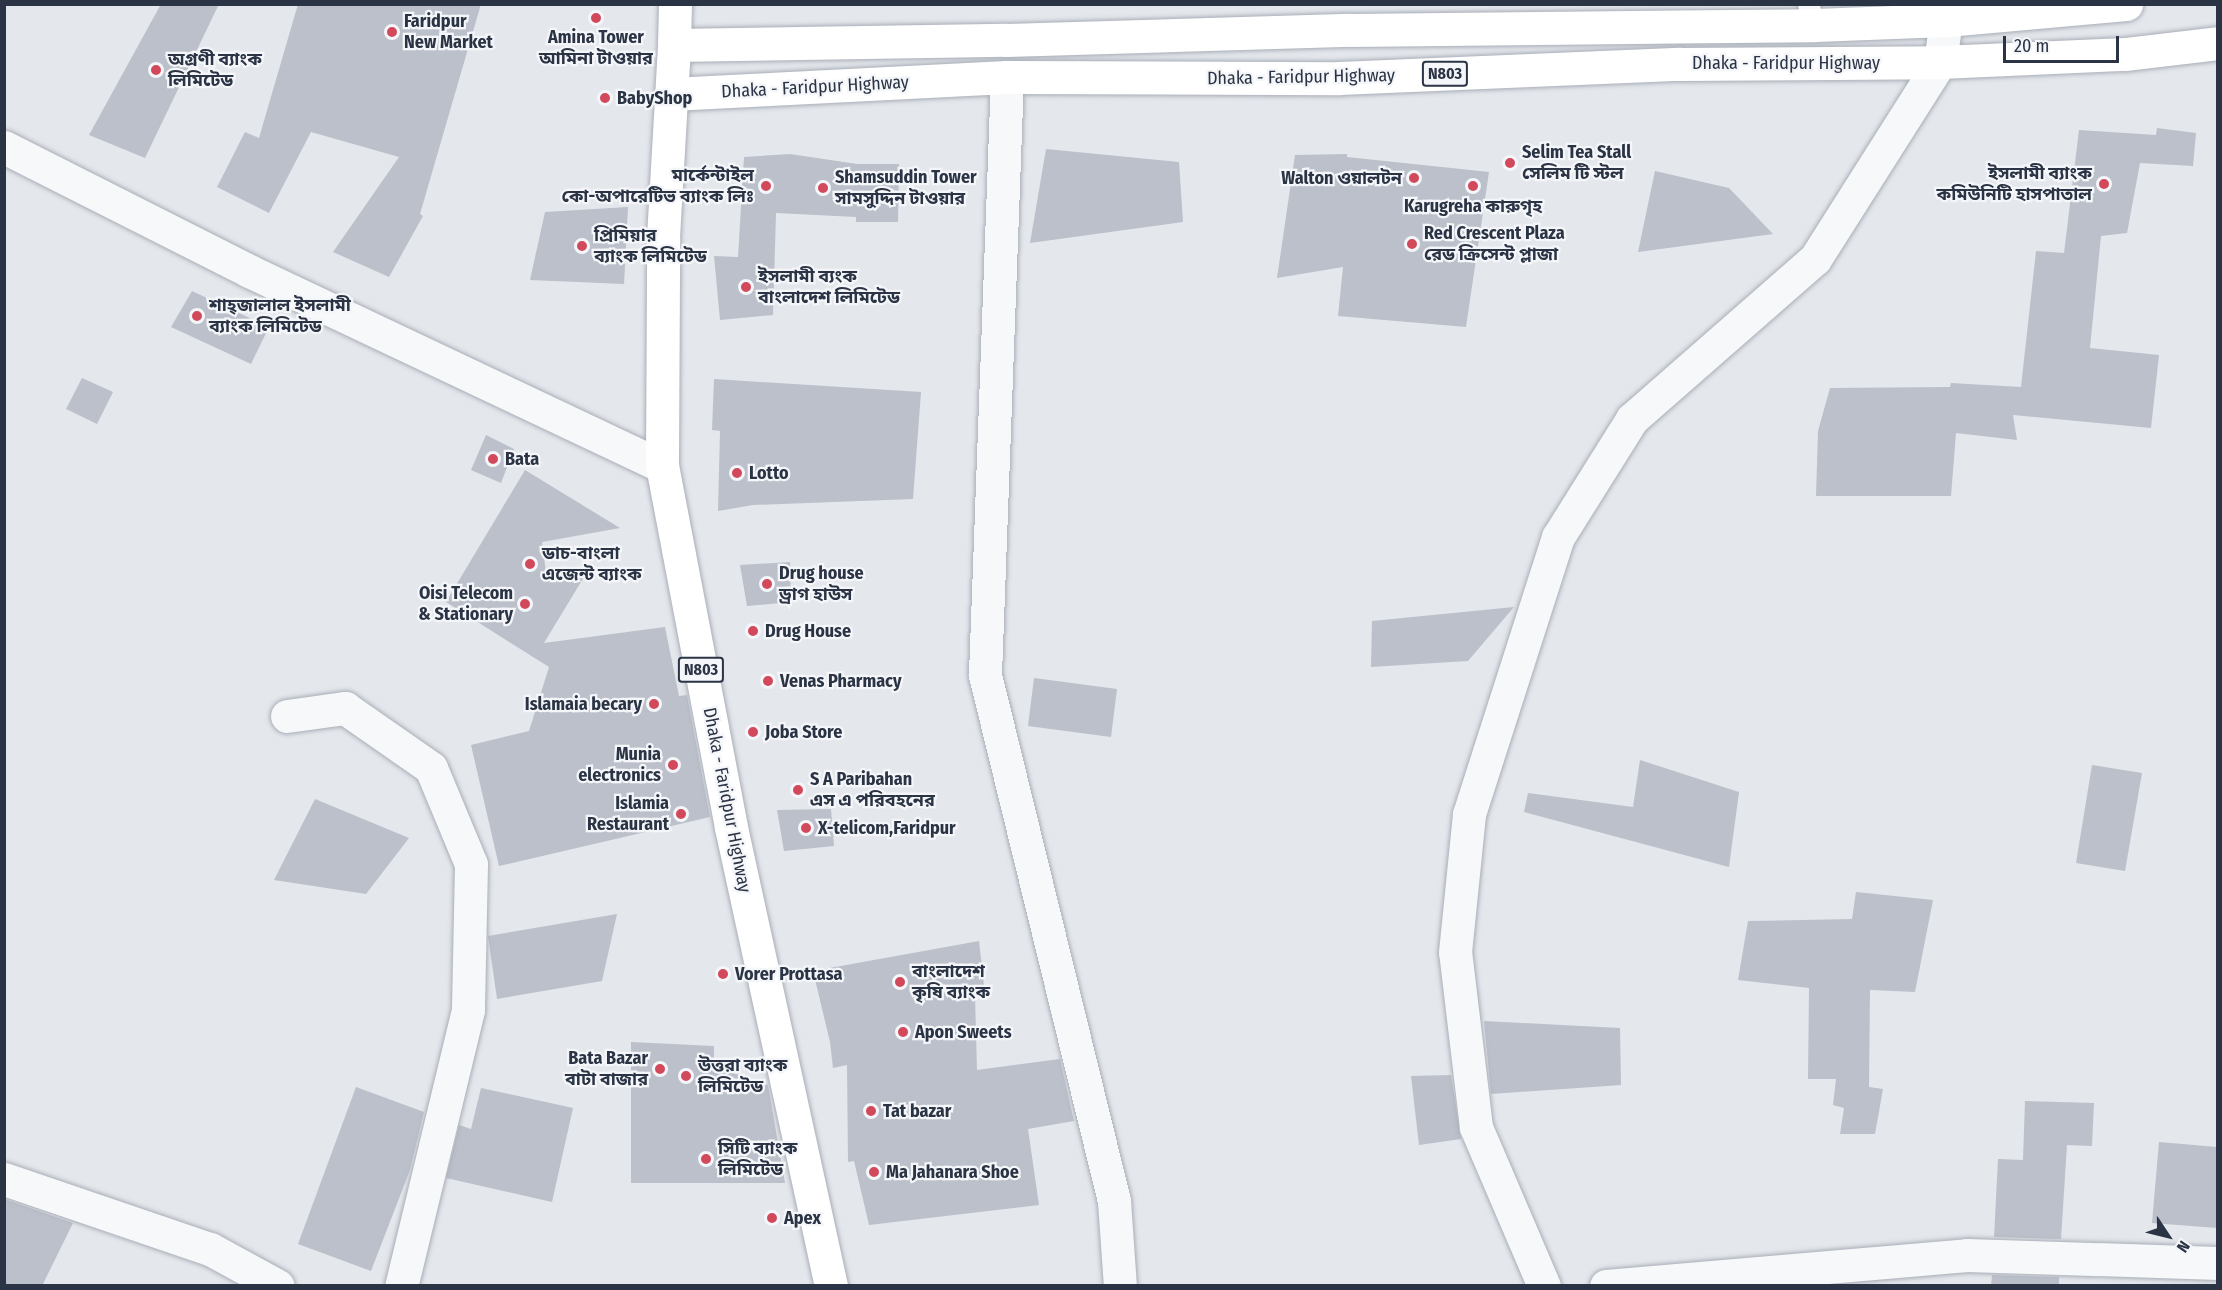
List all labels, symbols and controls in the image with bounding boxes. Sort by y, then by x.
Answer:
place label: Faridpur New Market [404,11,493,54]
marker: Amina Tower আমিনা টাওয়ার [589,11,603,25]
scale bar [2006,24,2122,62]
marker: Faridpur New Market [385,25,399,39]
place label: Amina Tower আমিনা টাওয়ার [539,27,653,70]
text: 20 m [2014,35,2049,57]
place label: অগ্রণী ব্যাংক লিমিটেড [168,49,262,92]
street label: Dhaka - Faridpur Highway [1692,52,1880,74]
road number: N803 [1421,61,1469,87]
marker: অগ্রণী ব্যাংক লিমিটেড [149,63,163,77]
street label: Dhaka - Faridpur Highway [1207,65,1395,89]
street label: Dhaka - Faridpur Highway [721,71,909,103]
place label: BabyShop [617,87,692,109]
marker: BabyShop [598,91,612,105]
place label: Selim Tea Stall সেলিম টি স্টল [1522,142,1631,184]
marker: Selim Tea Stall সেলিম টি স্টল [1503,156,1517,170]
place label: ইসলামী ব্যাংক কমিউনিটি হাসপাতাল [1937,163,2092,206]
place label: মার্কেন্টাইল কো-অপারেটিভ ব্যাংক লিঃ [561,165,754,207]
place label: Shamsuddin Tower সামসুদ্দিন টাওয়ার [835,167,977,210]
place label: Walton ওয়ালটন [1281,167,1402,189]
marker: Walton ওয়ালটন [1407,171,1421,185]
marker: ইসলামী ব্যাংক কমিউনিটি হাসপাতাল [2097,177,2111,191]
marker: মার্কেন্টাইল কো-অপারেটিভ ব্যাংক লিঃ [759,179,773,193]
marker: Karugreha কারুগৃহ [1466,179,1480,193]
marker: Shamsuddin Tower সামসুদ্দিন টাওয়ার [816,181,830,195]
place label: Karugreha কারুগৃহ [1404,195,1542,217]
place label: Red Crescent Plaza রেড ক্রিসেন্ট প্লাজা [1424,223,1565,266]
place label: প্রিমিয়ার ব্যাংক লিমিটেড [594,225,707,268]
marker: Red Crescent Plaza রেড ক্রিসেন্ট প্লাজা [1405,237,1419,251]
marker: প্রিমিয়ার ব্যাংক লিমিটেড [575,239,589,253]
place label: ইসলামী ব্যংক বাংলাদেশ লিমিটেড [758,266,900,308]
marker: ইসলামী ব্যংক বাংলাদেশ লিমিটেড [739,280,753,294]
place label: শাহ্জালাল ইসলামী ব্যাংক লিমিটেড [209,295,351,338]
marker: শাহ্জালাল ইসলামী ব্যাংক লিমিটেড [190,309,204,323]
place label: Bata [505,448,539,470]
marker: Bata [486,452,500,466]
place label: Lotto [749,462,789,484]
marker: Lotto [730,466,744,480]
place label: ডাচ-বাংলা এজেন্ট ব্যাংক [542,543,642,586]
marker: ডাচ-বাংলা এজেন্ট ব্যাংক [523,557,537,571]
place label: Drug house ড্রাগ হাউস [779,563,864,606]
marker: Drug house ড্রাগ হাউস [760,577,774,591]
place label: Oisi Telecom & Stationary [418,583,513,626]
marker: Oisi Telecom & Stationary [518,597,532,611]
place label: Drug House [765,620,851,642]
marker: Drug House [746,624,760,638]
road number: N803 [677,657,725,683]
place label: Venas Pharmacy [780,670,902,692]
marker: Venas Pharmacy [761,674,775,688]
place label: Islamaia becary [525,693,642,715]
marker: Islamaia becary [647,697,661,711]
street label: Dhaka - Faridpur Highway [698,706,756,894]
place label: Joba Store [765,721,842,743]
marker: Joba Store [746,725,760,739]
place label: Munia electronics [578,744,661,786]
marker: Munia electronics [666,758,680,772]
place label: S A Paribahan এস এ পরিবহনের [810,769,935,812]
marker: S A Paribahan এস এ পরিবহনের [791,783,805,797]
place label: Islamia Restaurant [587,793,669,836]
marker: Islamia Restaurant [674,807,688,821]
place label: X-telicom,Faridpur [818,817,956,839]
marker: X-telicom,Faridpur [799,821,813,835]
place label: বাংলাদেশ কৃষি ব্যাংক [912,961,990,1004]
place label: Vorer Prottasa [735,963,842,985]
marker: Vorer Prottasa [716,967,730,981]
marker: বাংলাদেশ কৃষি ব্যাংক [893,975,907,989]
place label: Apon Sweets [915,1021,1012,1043]
marker: Apon Sweets [896,1025,910,1039]
place label: Bata Bazar বাটা বাজার [565,1048,648,1090]
place label: উত্তরা ব্যাংক লিমিটেড [698,1055,787,1098]
marker: Bata Bazar বাটা বাজার [653,1062,667,1076]
marker: উত্তরা ব্যাংক লিমিটেড [679,1069,693,1083]
place label: Tat bazar [883,1100,951,1122]
marker: Tat bazar [864,1104,878,1118]
place label: সিটি ব্যাংক লিমিটেড [718,1138,797,1180]
marker: সিটি ব্যাংক লিমিটেড [699,1152,713,1166]
place label: Ma Jahanara Shoe [886,1161,1019,1183]
marker: Ma Jahanara Shoe [867,1165,881,1179]
north arrow [2138,1206,2198,1266]
place label: Apex [784,1207,821,1229]
marker: Apex [765,1211,779,1225]
text: N [2173,1237,2194,1256]

